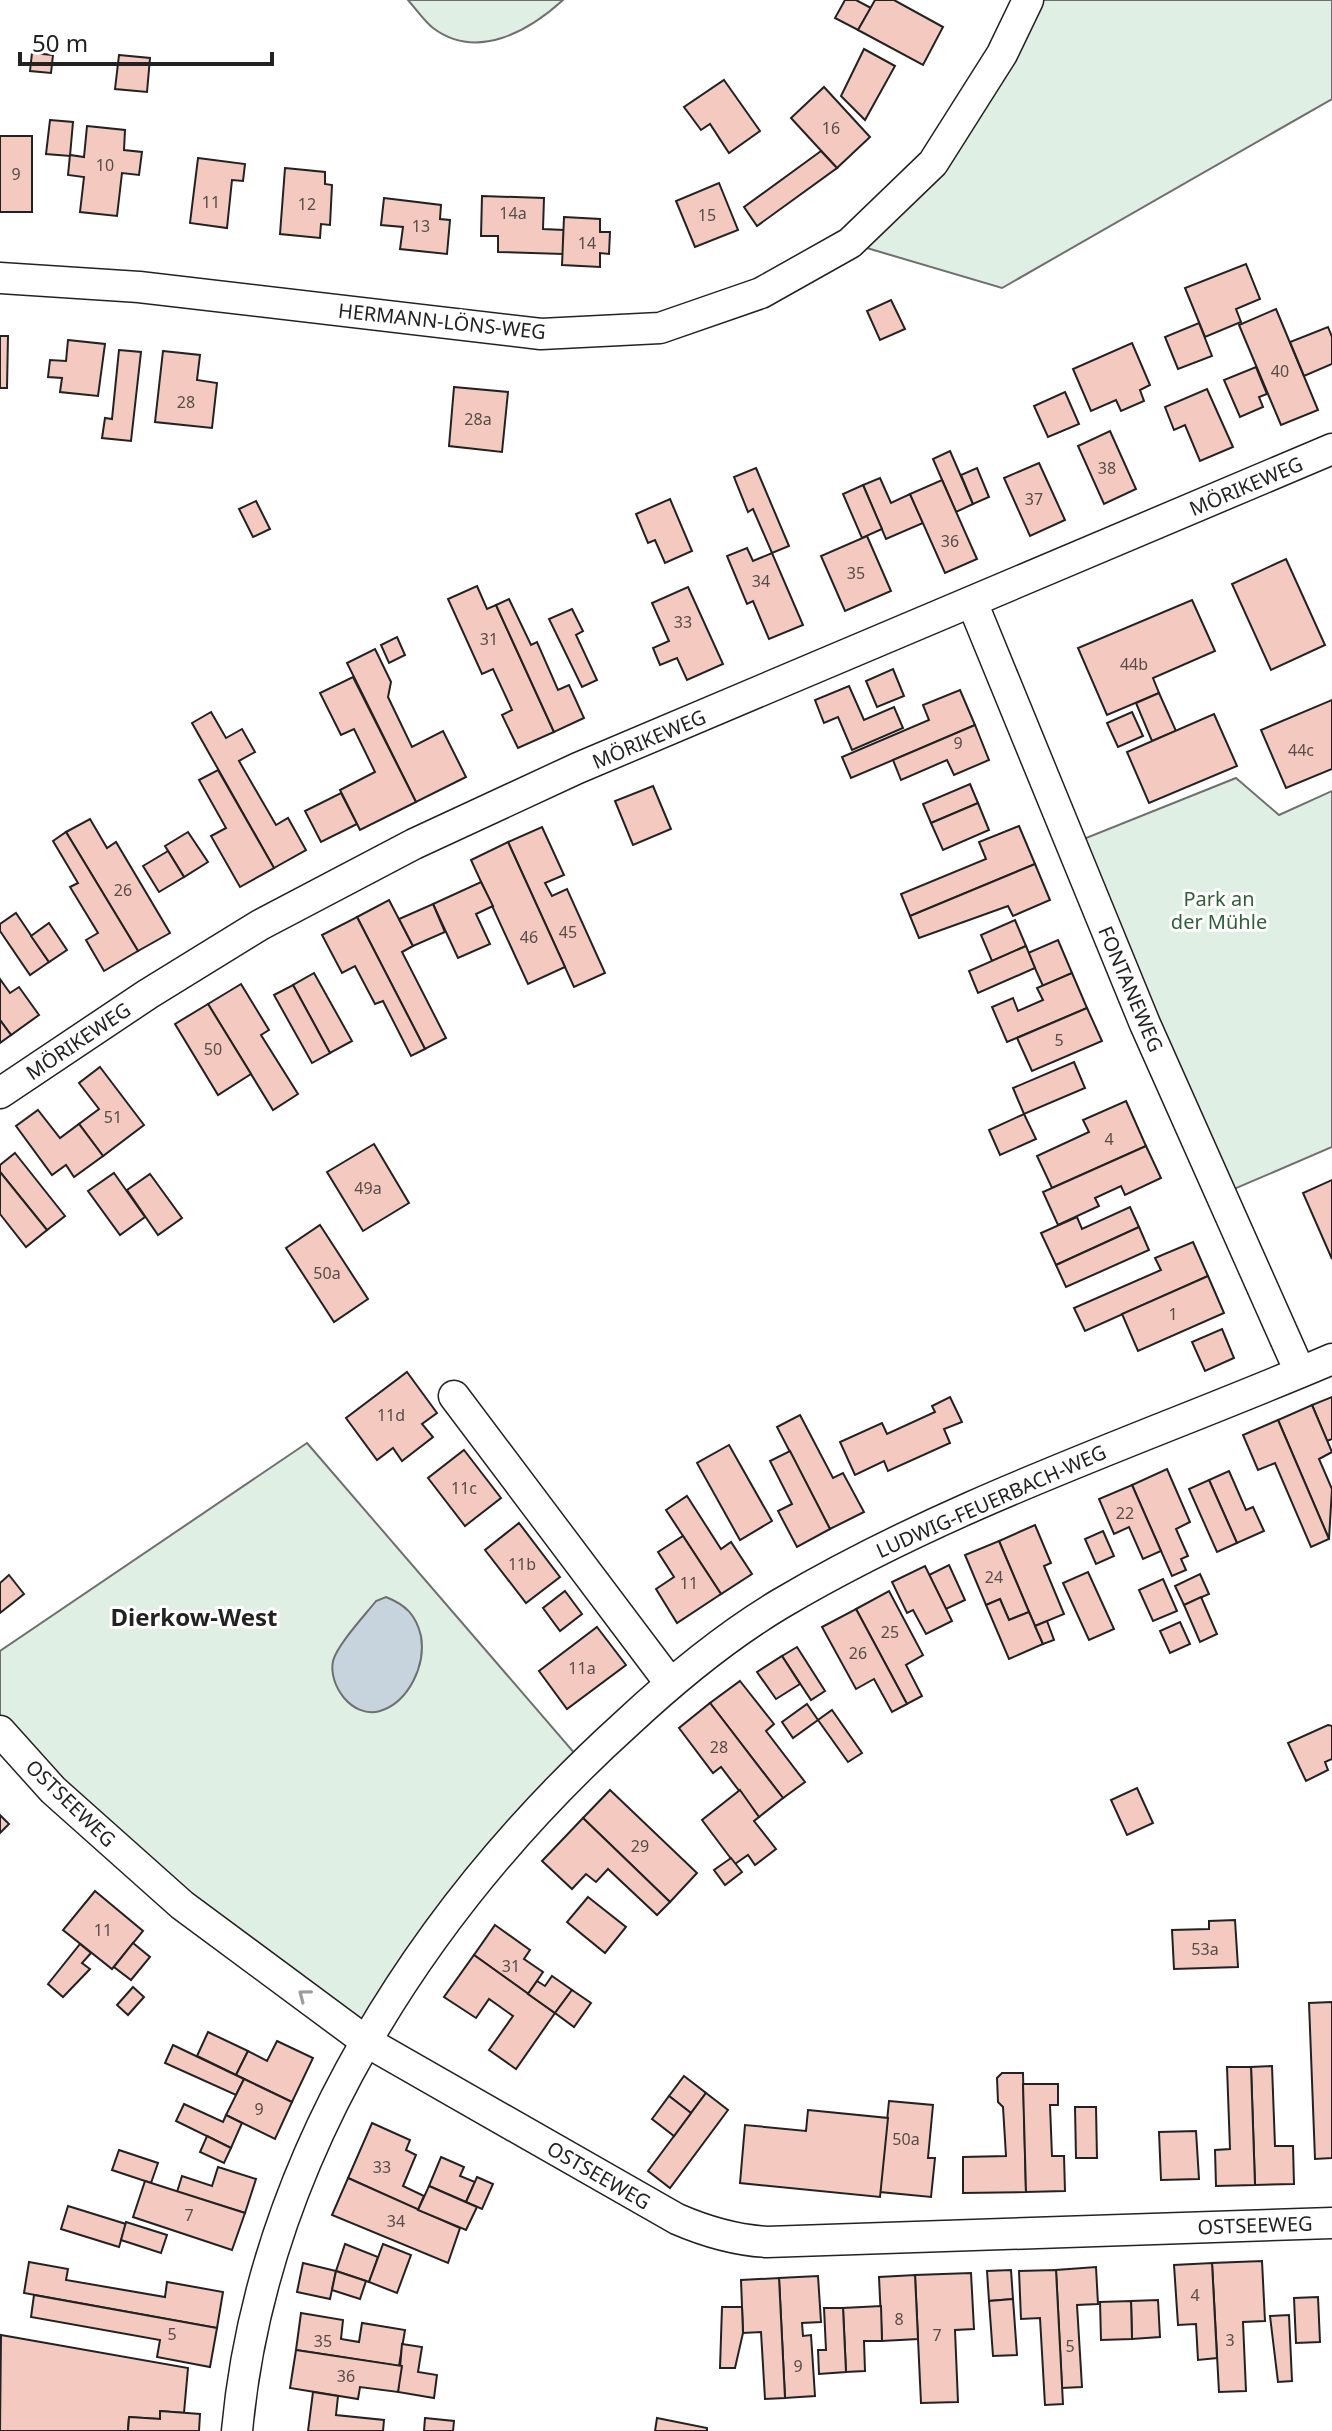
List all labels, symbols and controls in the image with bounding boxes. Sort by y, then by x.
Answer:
scale bar [20,16,272,66]
text: 50 m [32,26,88,59]
house number: 16 [822,117,840,139]
house number: 10 [96,154,114,176]
house number: 9 [11,163,21,185]
house number: 11 [202,191,220,213]
house number: 12 [298,193,316,215]
house number: 14a [499,202,527,224]
house number: 15 [698,204,716,226]
house number: 13 [412,215,430,237]
house number: 14 [578,232,596,254]
street label: HERMANN-LÖNS-WEG [337,297,547,345]
house number: 40 [1271,360,1289,382]
house number: 28 [177,391,195,413]
house number: 28a [464,408,492,430]
street label: MÖRIKEWEG [1185,450,1307,522]
house number: 38 [1098,457,1116,479]
house number: 37 [1025,488,1043,510]
house number: 36 [941,530,959,552]
house number: 35 [847,562,865,584]
house number: 34 [752,570,770,592]
house number: 33 [674,611,692,633]
house number: 31 [480,628,498,650]
house number: 44b [1120,653,1148,675]
street label: MÖRIKEWEG [588,703,710,775]
house number: 9 [953,732,963,754]
house number: 44c [1288,739,1314,761]
house number: 26 [114,879,132,901]
park label: Park an der Mühle [1171,885,1267,935]
house number: 45 [559,921,577,943]
street label: FONTANEWEG [1092,922,1170,1056]
house number: 46 [520,926,538,948]
street label: MÖRIKEWEG [20,996,136,1086]
house number: 5 [1054,1029,1064,1051]
house number: 50 [204,1038,222,1060]
house number: 51 [104,1106,122,1128]
house number: 4 [1104,1128,1114,1150]
house number: 49a [354,1177,382,1199]
house number: 50a [313,1262,341,1284]
house number: 1 [1168,1303,1178,1325]
house number: 11d [377,1404,405,1426]
street label: LUDWIG-FEUERBACH-WEG [872,1438,1110,1564]
house number: 11c [451,1477,477,1499]
house number: 22 [1116,1502,1134,1524]
house number: 11b [508,1553,536,1575]
house number: 24 [985,1566,1003,1588]
house number: 11 [680,1572,698,1594]
district label: Dierkow-West [111,1600,277,1633]
house number: 25 [881,1621,899,1643]
house number: 26 [849,1642,867,1664]
house number: 11a [568,1657,596,1679]
house number: 28 [710,1736,728,1758]
street label: OSTSEEWEG [20,1753,122,1853]
house number: 29 [631,1835,649,1857]
house number: 11 [94,1919,112,1941]
house number: 53a [1191,1938,1219,1960]
house number: 31 [502,1955,520,1977]
one-way arrow [298,1991,313,2005]
house number: 9 [254,2098,264,2120]
house number: 50a [892,2128,920,2150]
street label: OSTSEEWEG [542,2135,656,2215]
house number: 33 [373,2156,391,2178]
house number: 7 [184,2204,194,2226]
street label: OSTSEEWEG [1197,2209,1313,2241]
house number: 34 [387,2210,405,2232]
house number: 4 [1190,2284,1200,2306]
house number: 8 [894,2308,904,2330]
house number: 5 [167,2323,177,2345]
house number: 7 [932,2324,942,2346]
house number: 3 [1225,2329,1235,2351]
house number: 35 [314,2330,332,2352]
house number: 5 [1065,2335,1075,2357]
house number: 9 [793,2355,803,2377]
house number: 36 [337,2365,355,2387]

